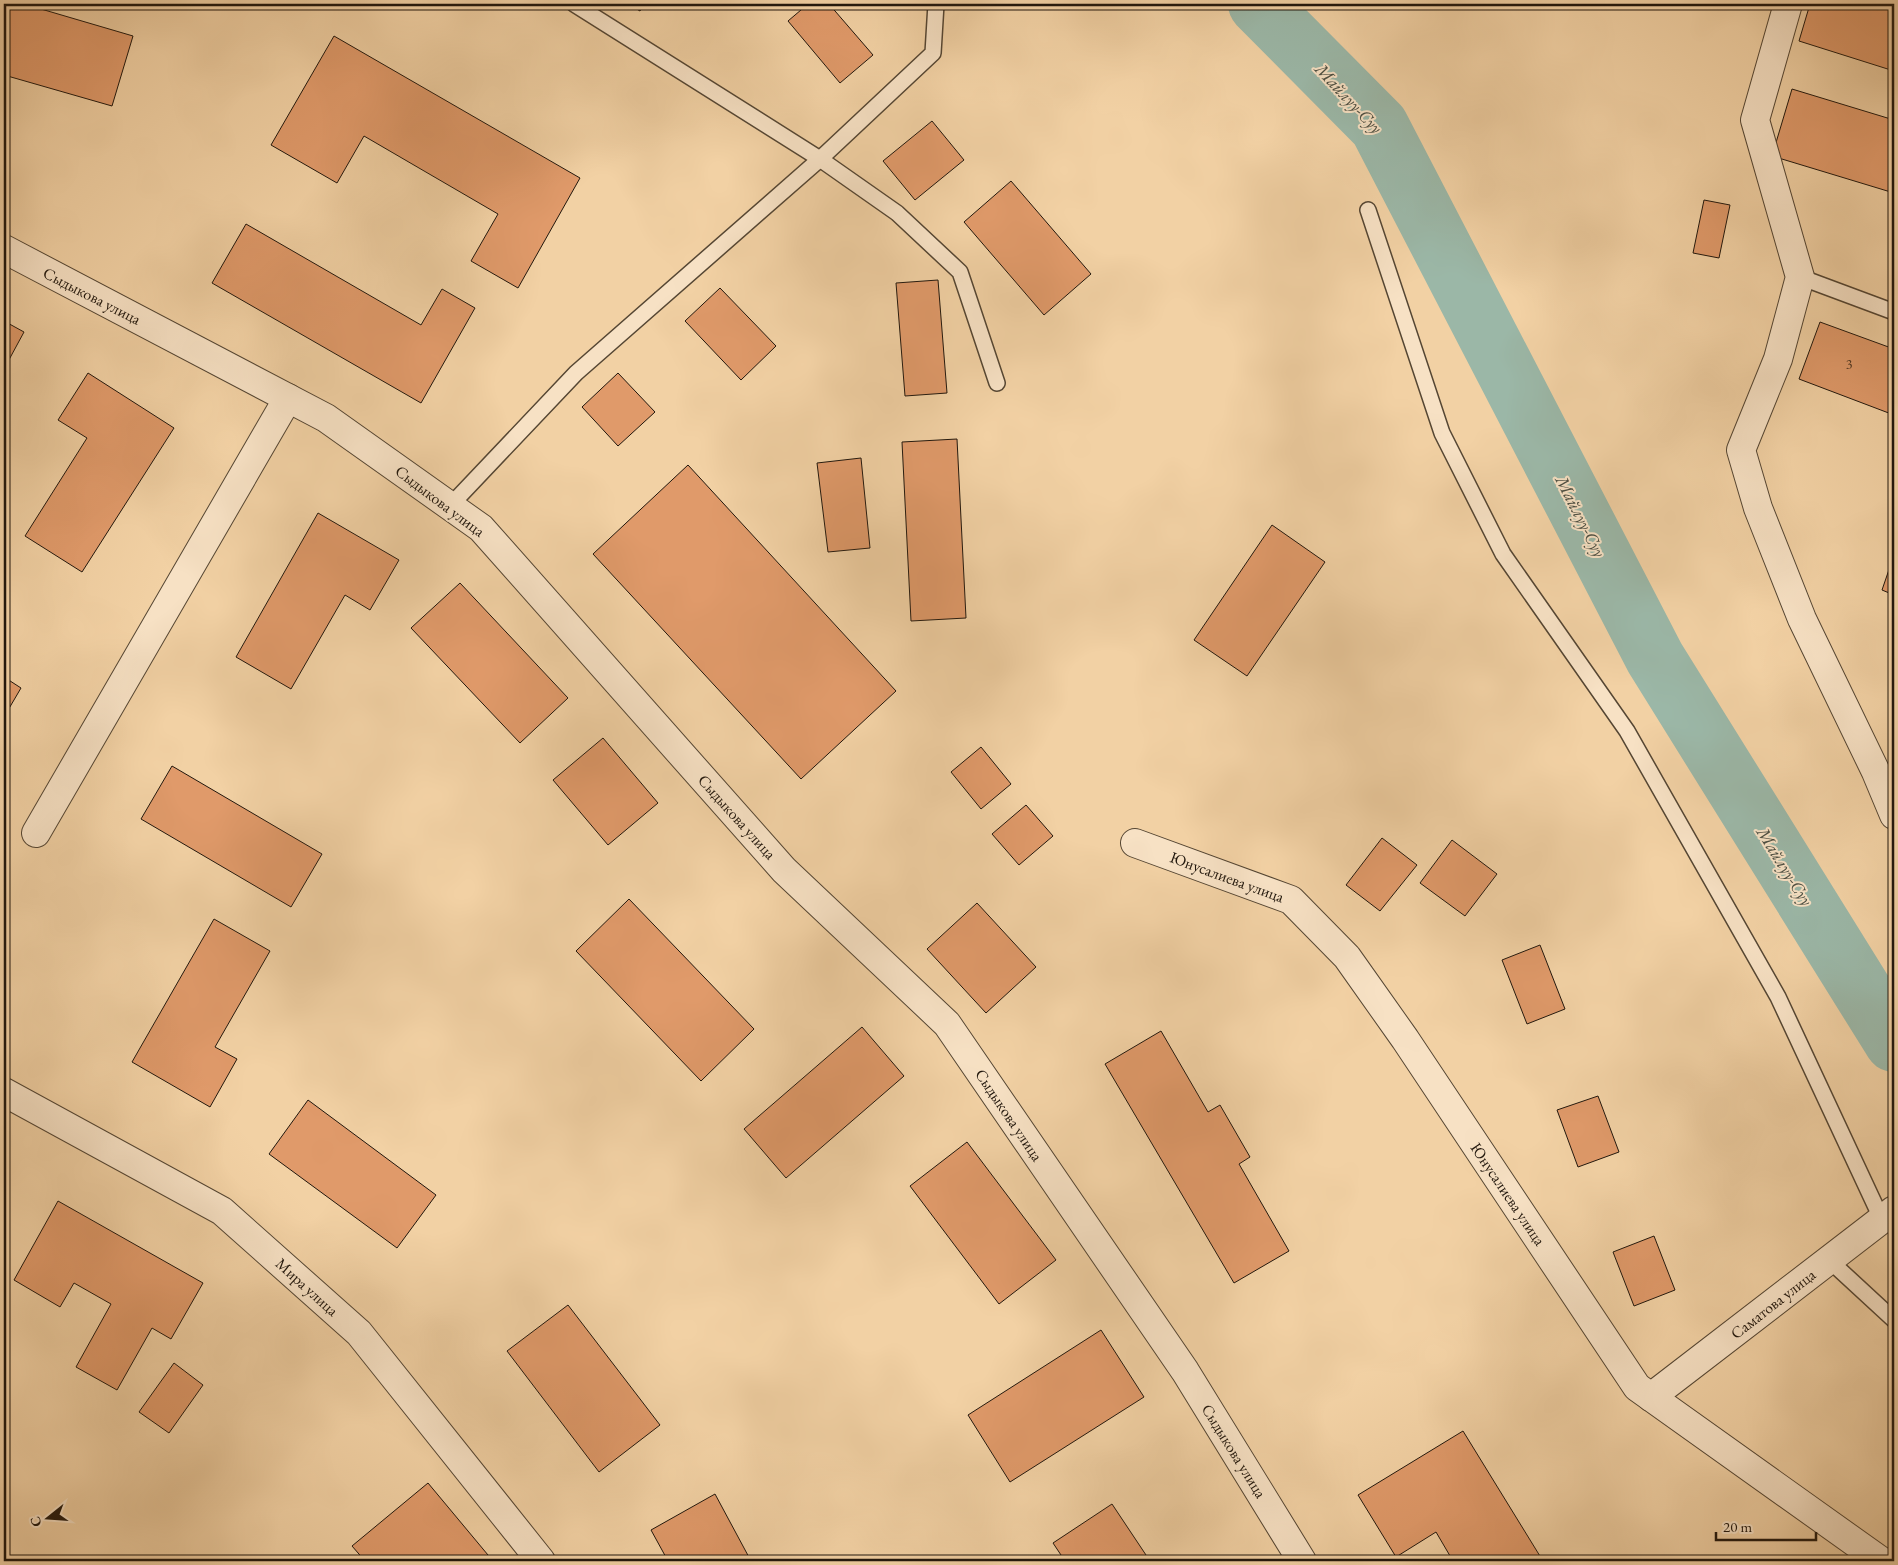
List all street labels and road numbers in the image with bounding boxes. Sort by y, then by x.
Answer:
street label: Сыдыкова улица [39,262,145,330]
street label: Сыдыкова улица [391,460,490,542]
street label: Сыдыкова улица [693,770,781,864]
street label: Юнусалиева улица [1167,847,1288,908]
street label: Сыдыкова улица [970,1065,1048,1166]
street label: Юнусалиева улица [1466,1138,1551,1250]
street label: Мира улица [271,1253,343,1321]
street label: Саматова улица [1726,1264,1820,1344]
street label: Сыдыкова улица [1197,1400,1272,1503]

